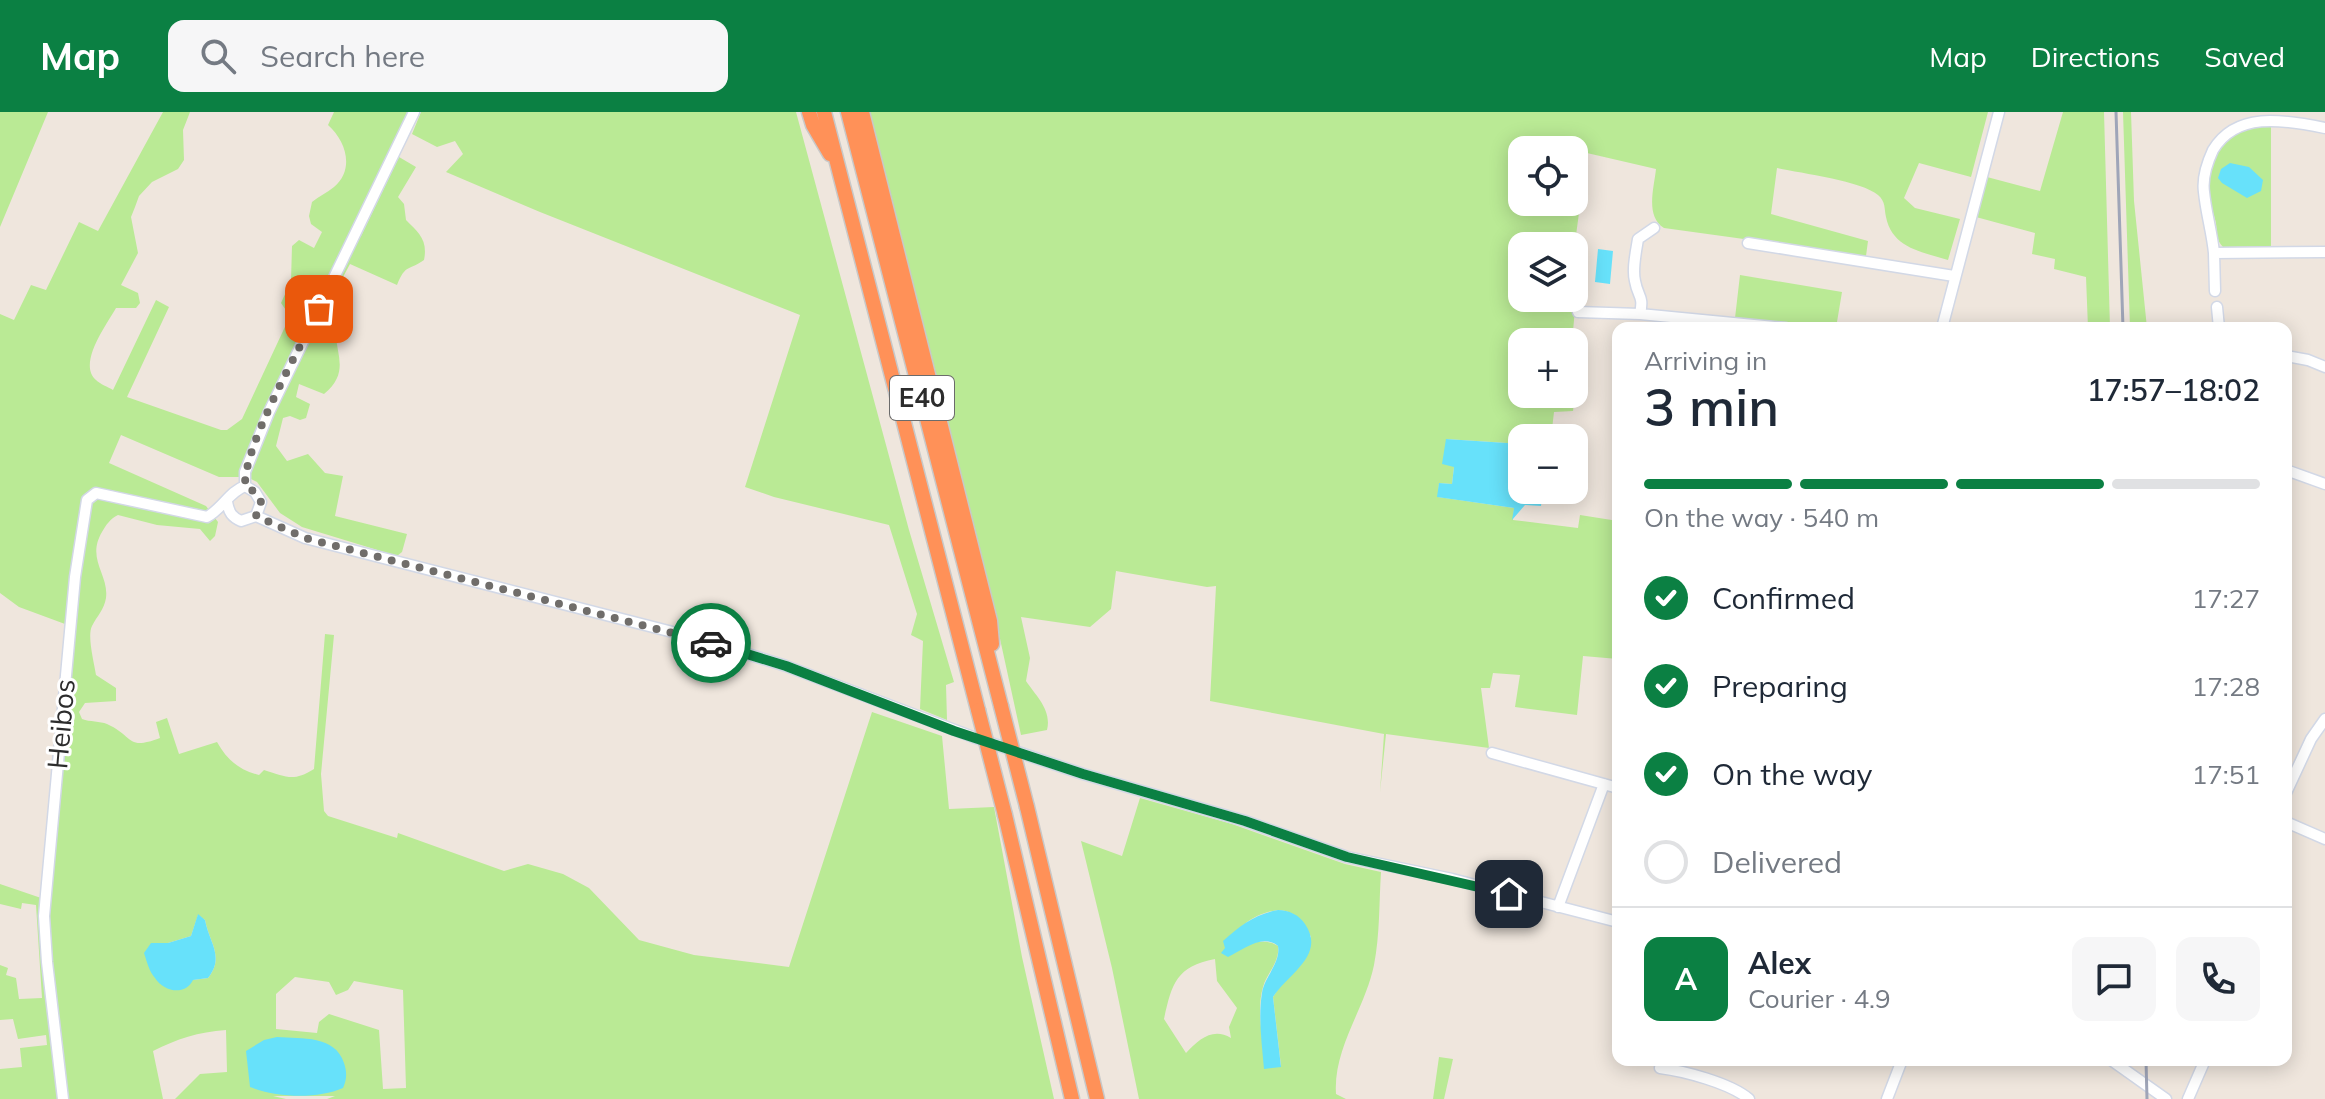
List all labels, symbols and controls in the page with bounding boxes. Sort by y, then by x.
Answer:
search box [168,20,728,92]
text: Map [40,32,120,80]
icon: search [196,34,240,78]
text: Search here [260,37,425,75]
text: Map [1929,39,1987,74]
text: Directions [2031,39,2160,74]
text: Saved [2204,39,2285,74]
map controls [1508,136,1588,504]
button: locate [1508,136,1588,216]
button: layers [1508,232,1588,312]
pin [285,275,353,343]
icon: bag [297,287,341,331]
button: + [1508,328,1588,408]
text: Arriving in [1644,344,1767,377]
text: 17:57–18:02 [2087,371,2260,409]
text: 3 min [1644,374,1779,439]
road number: E40 [890,376,954,420]
button: − [1508,424,1588,504]
text: On the way · 540 m [1644,501,1879,534]
icon: check [1644,576,1688,620]
text: Confirmed [1712,579,1855,617]
text: 17:27 [2192,582,2260,615]
courier [671,603,751,683]
icon: car [689,621,733,665]
icon: check [1644,664,1688,708]
text: Preparing [1712,667,1848,705]
text: 17:28 [2192,670,2260,703]
street label: Heibos [39,678,82,770]
icon: check [1644,752,1688,796]
text: On the way [1712,755,1872,793]
text: 17:51 [2192,758,2260,791]
text: Delivered [1712,843,1842,881]
pin [1475,860,1543,928]
icon: home [1487,872,1531,916]
button: chat [2072,937,2156,1021]
button: phone [2176,937,2260,1021]
text: Alex [1748,944,1811,982]
text: A [1675,960,1697,998]
text: Courier · 4.9 [1748,982,1891,1015]

